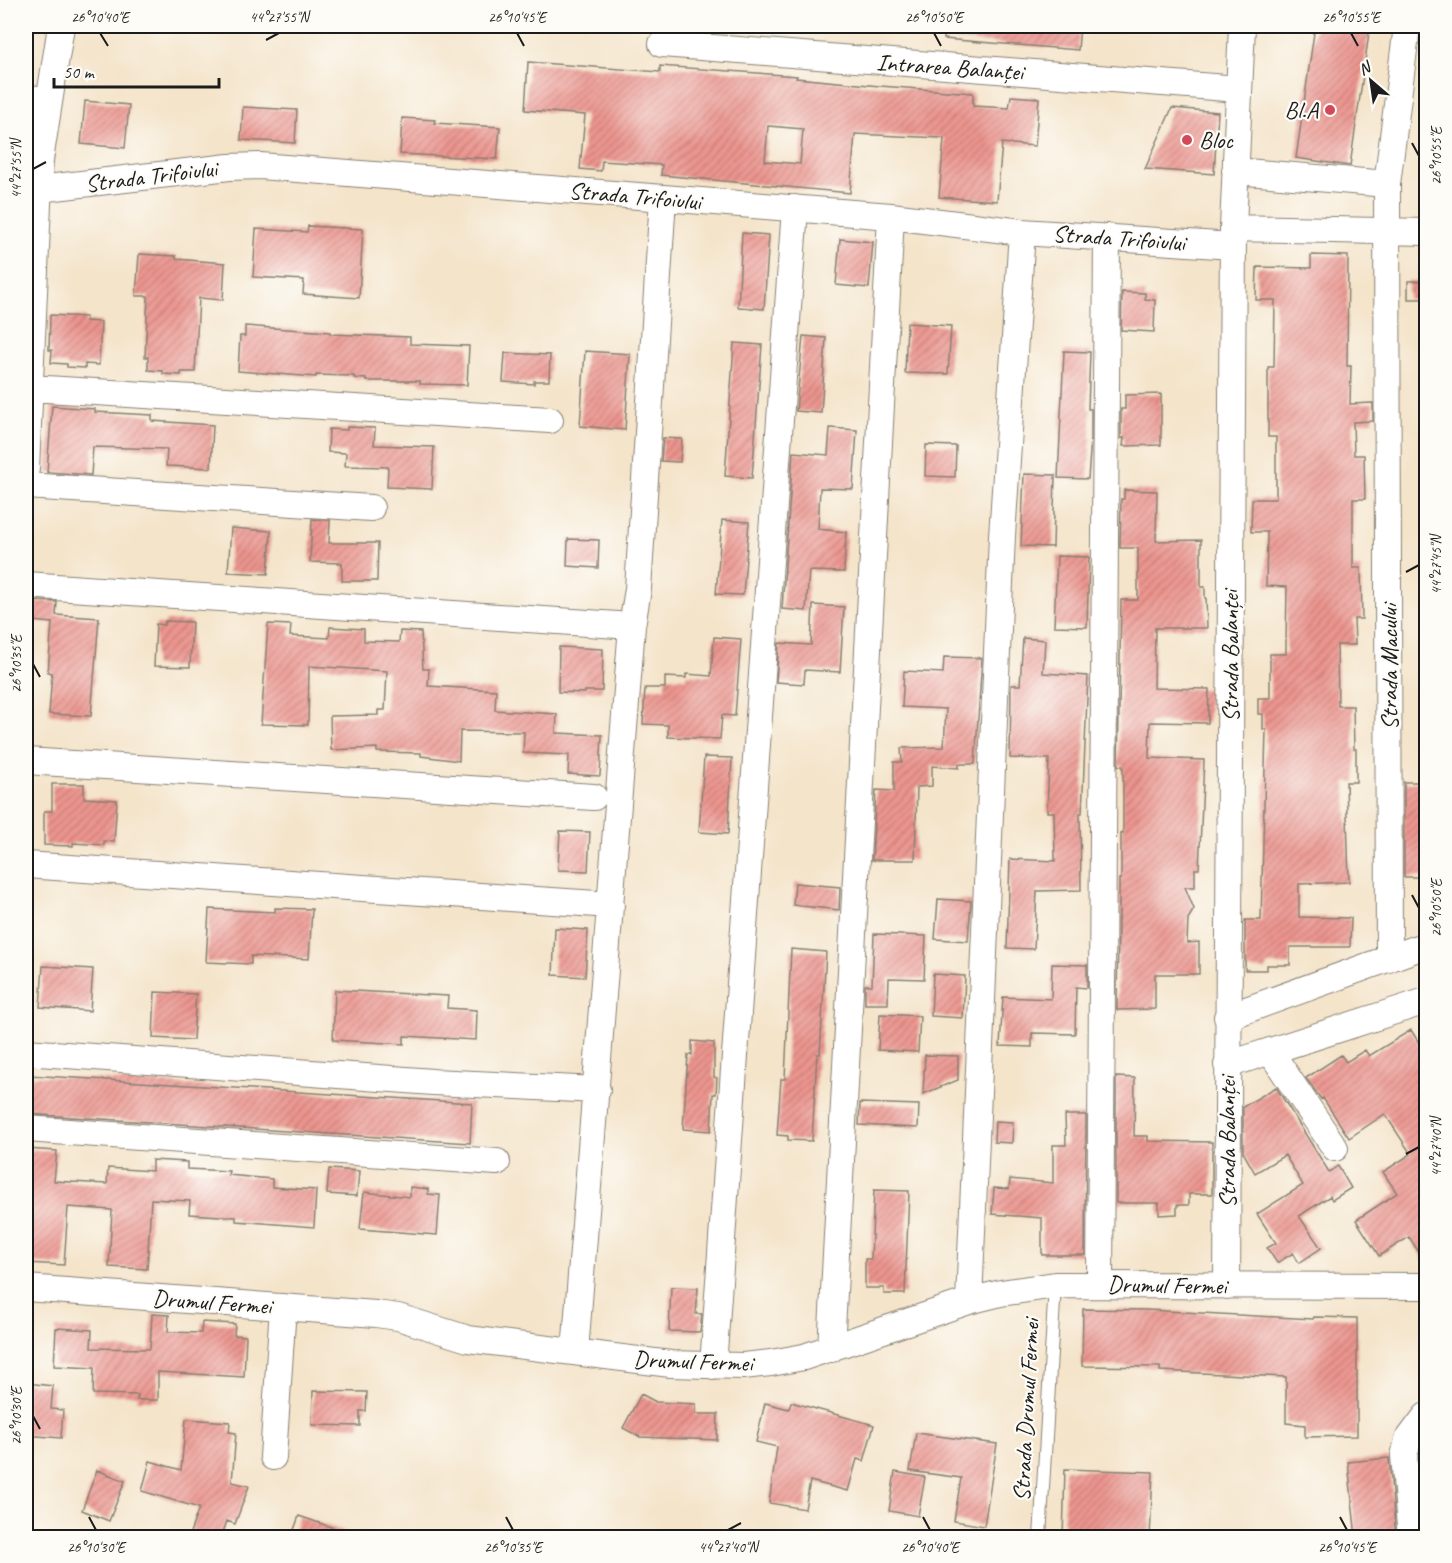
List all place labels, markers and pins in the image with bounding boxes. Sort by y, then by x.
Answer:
place label: Bl.A [1284,95,1319,125]
marker: Bl.A [1323,103,1337,117]
place label: Bloc [1199,125,1234,155]
marker: Bloc [1180,133,1194,147]

